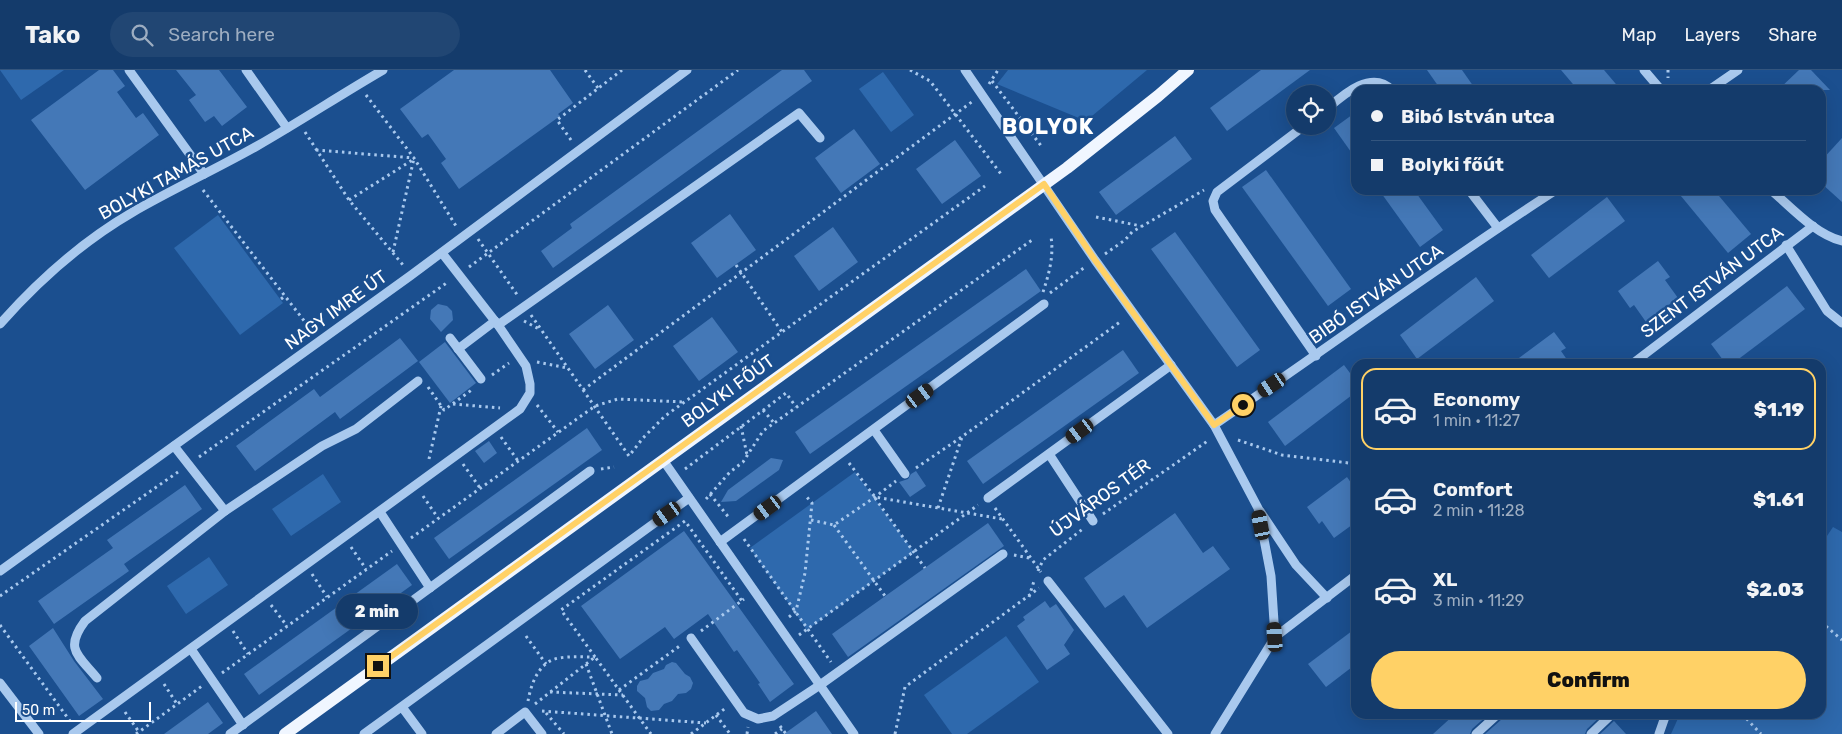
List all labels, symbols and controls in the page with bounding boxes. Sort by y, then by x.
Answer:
search box [110,12,460,57]
text: Tako [25,21,80,49]
icon: search [128,21,156,49]
text: Search here [168,23,275,46]
text: Map [1622,24,1657,46]
text: Layers [1685,24,1740,46]
text: Share [1768,24,1817,46]
map controls [1286,85,1336,135]
button: locate [1286,85,1336,135]
text: Bibó István utca [1401,105,1555,128]
district label: BOLYOK [1002,113,1094,140]
street label: BOLYKI TAMÁS UTCA [95,121,257,225]
text: Bolyki főút [1401,153,1504,176]
street label: SZENT ISTVÁN UTCA [1636,221,1788,343]
street label: BIBÓ ISTVÁN UTCA [1305,240,1447,348]
street label: NAGY IMRE ÚT [281,266,391,354]
street label: BOLYKI FŐÚT [677,350,779,432]
car [1255,370,1288,400]
car [903,381,936,411]
icon: car [1373,387,1418,432]
text: Economy [1433,388,1520,411]
route start [1232,394,1254,416]
text: $1.19 [1754,398,1804,421]
text: 1 min · 11:27 [1433,411,1520,430]
car [1063,416,1096,446]
street label: ÚJVÁROS TÉR [1045,454,1155,542]
icon: car [1373,477,1418,522]
text: Comfort [1433,478,1513,501]
text: $1.61 [1753,488,1804,511]
car [751,493,784,523]
car [650,499,683,529]
text: 2 min · 11:28 [1433,501,1525,520]
car [1250,509,1271,541]
icon: car [1373,567,1418,612]
text: XL [1433,568,1457,591]
text: $2.03 [1746,578,1804,601]
text: 3 min · 11:29 [1433,591,1524,610]
callout: 2 min [337,594,419,628]
text: 2 min [355,602,399,621]
car [1266,622,1283,652]
button: Confirm [1371,651,1806,709]
route end [367,655,389,677]
scale bar [15,699,151,722]
text: 50 m [22,702,55,719]

